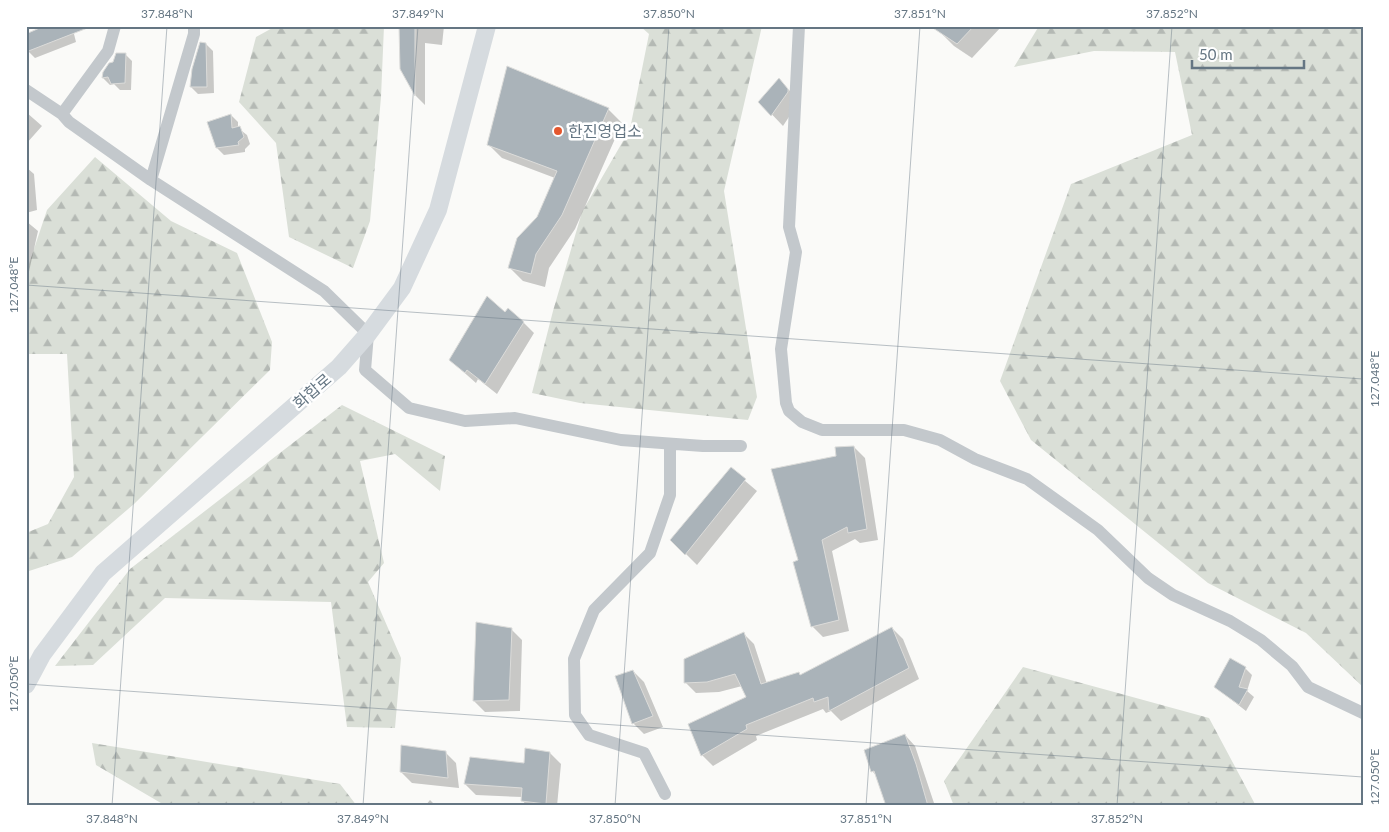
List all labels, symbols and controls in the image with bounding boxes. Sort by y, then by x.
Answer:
text: 37.848°N [141,6,193,21]
text: 37.849°N [392,6,444,21]
text: 37.850°N [643,6,695,21]
text: 37.851°N [894,6,946,21]
text: 37.852°N [1146,6,1198,21]
scale bar [1192,38,1304,70]
text: 50 m [1199,45,1233,63]
place label: 한진영업소 [568,121,642,140]
marker: 한진영업소 [552,125,564,137]
text: 127.048°E [6,257,21,313]
text: 127.048°E [1367,351,1382,407]
street label: 화합로 [289,369,335,412]
text: 127.050°E [6,656,21,712]
text: 127.050°E [1367,749,1382,805]
text: 37.848°N [86,811,138,826]
text: 37.849°N [337,811,389,826]
text: 37.850°N [589,811,641,826]
text: 37.851°N [840,811,892,826]
text: 37.852°N [1091,811,1143,826]

